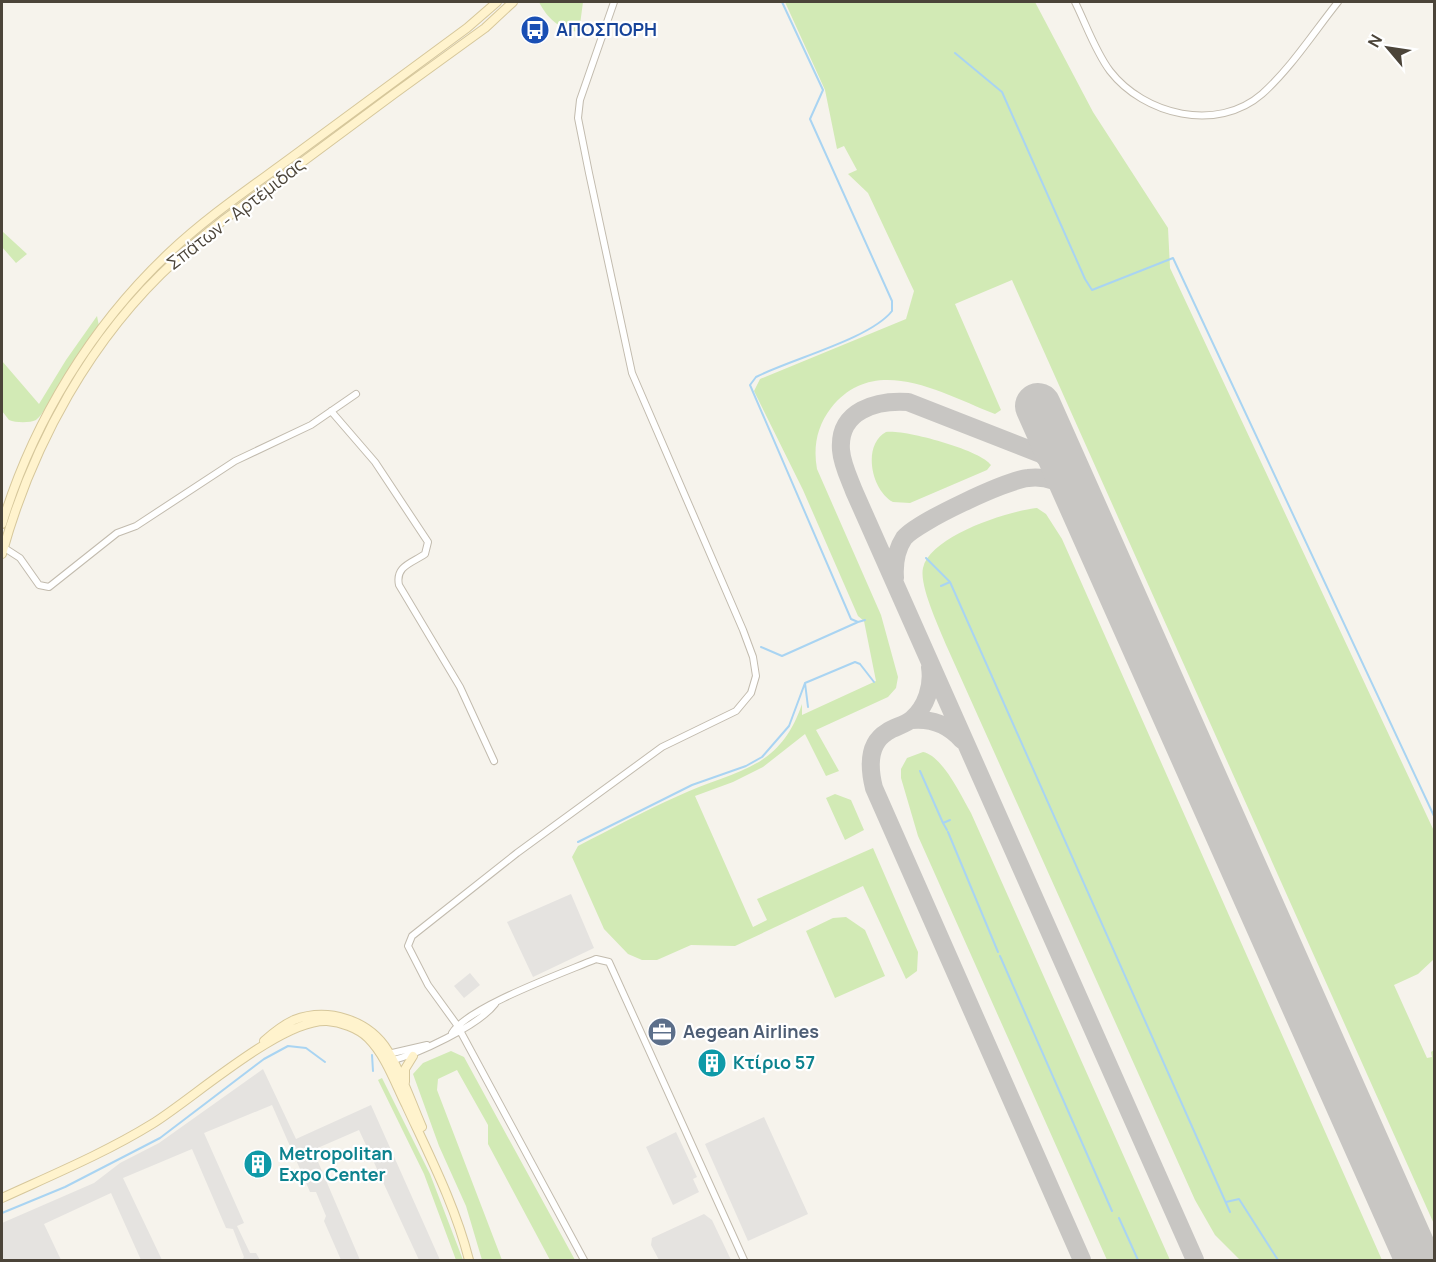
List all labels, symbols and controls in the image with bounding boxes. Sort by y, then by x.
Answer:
bus stop icon: ΑΠΟΣΠΟΡΗ [519,14,551,46]
place label: ΑΠΟΣΠΟΡΗ [556,17,657,41]
north arrow [1358,18,1418,78]
text: N [1362,30,1387,51]
street label: Σπάτων - Αρτέμιδας [161,152,309,275]
office icon: Aegean Airlines [646,1016,678,1048]
place label: Aegean Airlines [683,1019,819,1043]
building icon: Κτίριο 57 [696,1047,728,1079]
place label: Κτίριο 57 [733,1050,815,1074]
place label: Metropolitan Expo Center [279,1141,393,1186]
building icon: Metropolitan Expo Center [242,1148,274,1180]

